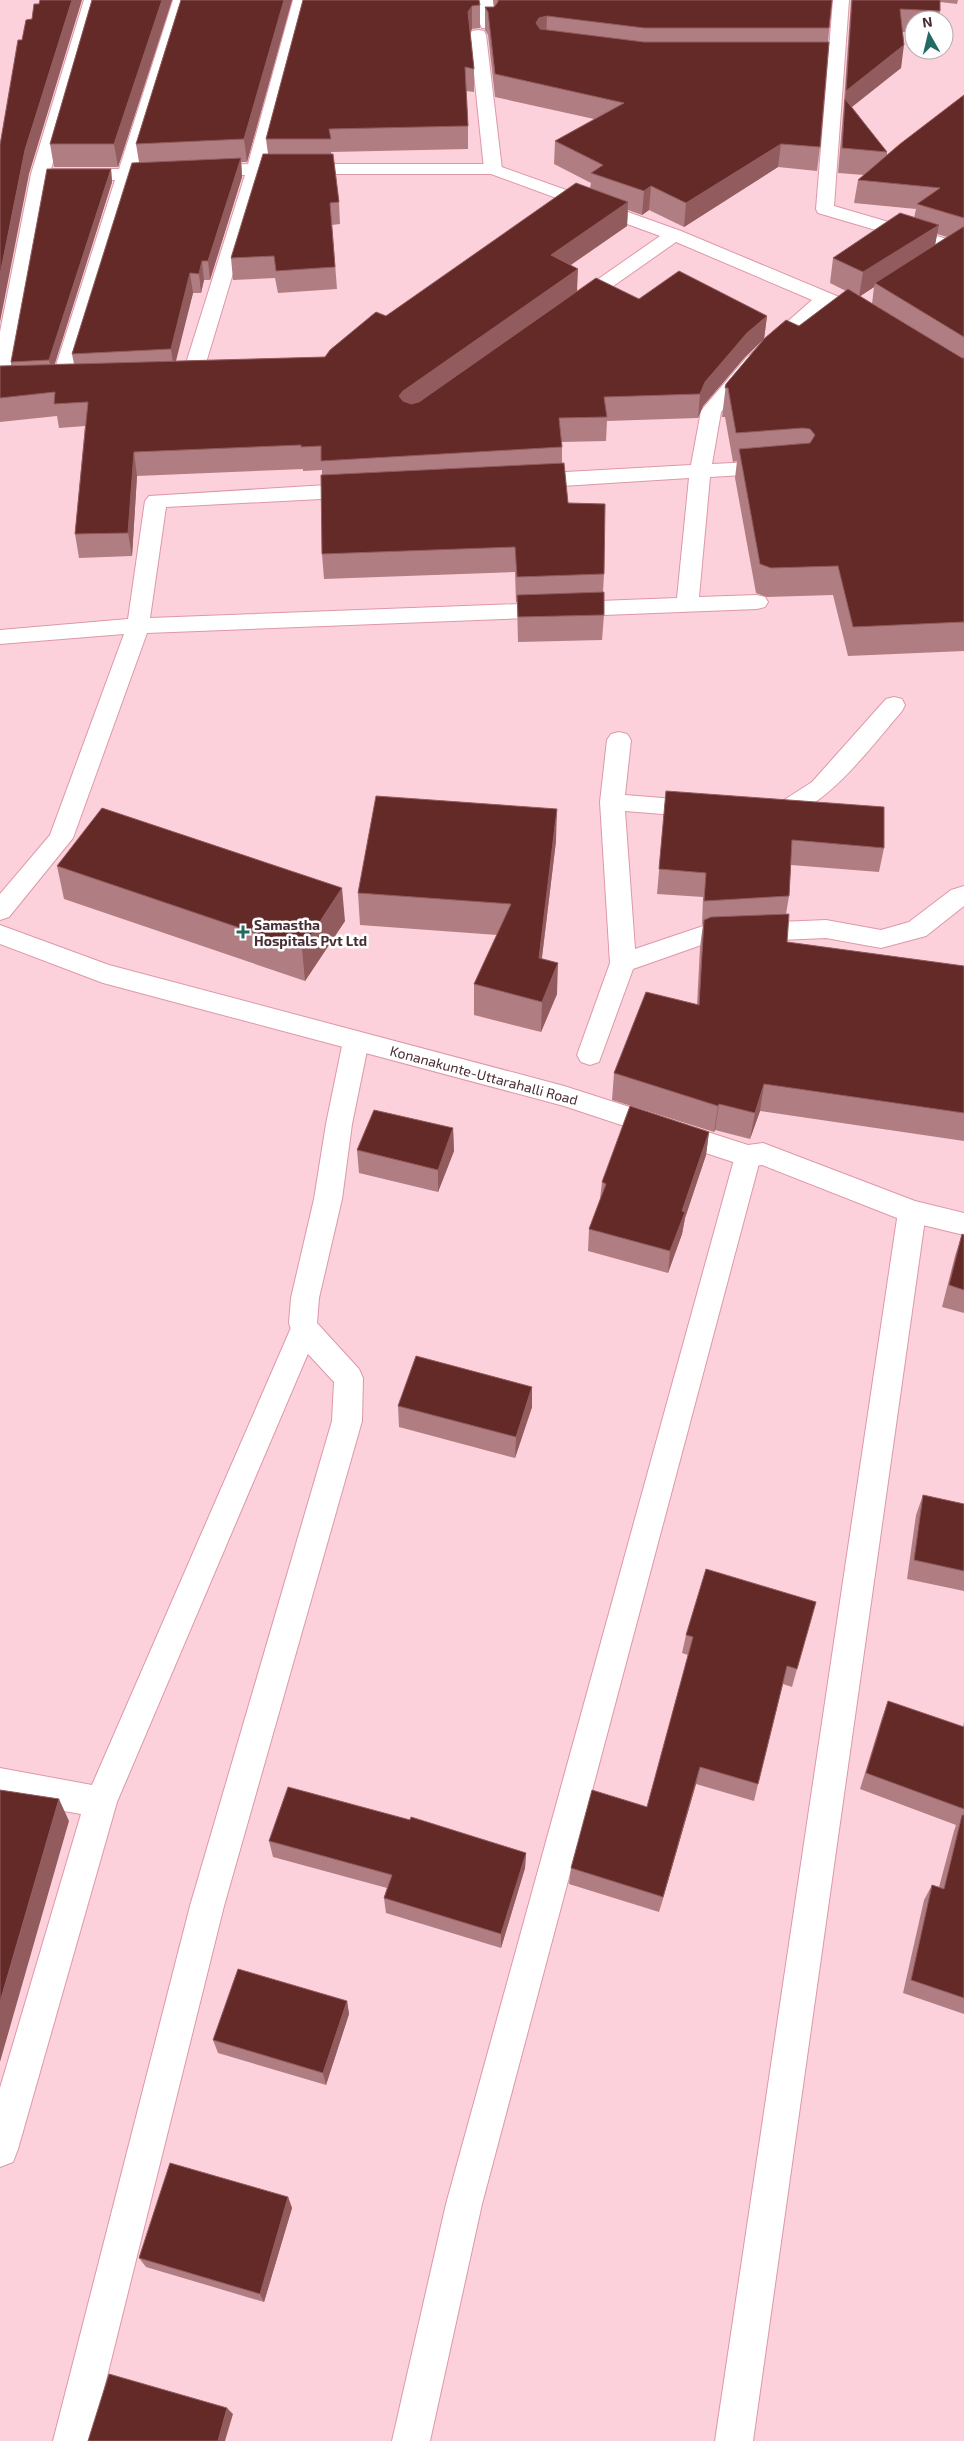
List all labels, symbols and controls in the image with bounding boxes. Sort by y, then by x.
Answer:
north arrow [904,10,954,60]
text: N [921,13,933,31]
place label: Samastha Hospitals Pvt Ltd [254,916,367,949]
marker: Samastha Hospitals Pvt Ltd [236,925,250,939]
street label: Konanakunte-Uttarahalli Road [388,1042,580,1108]

